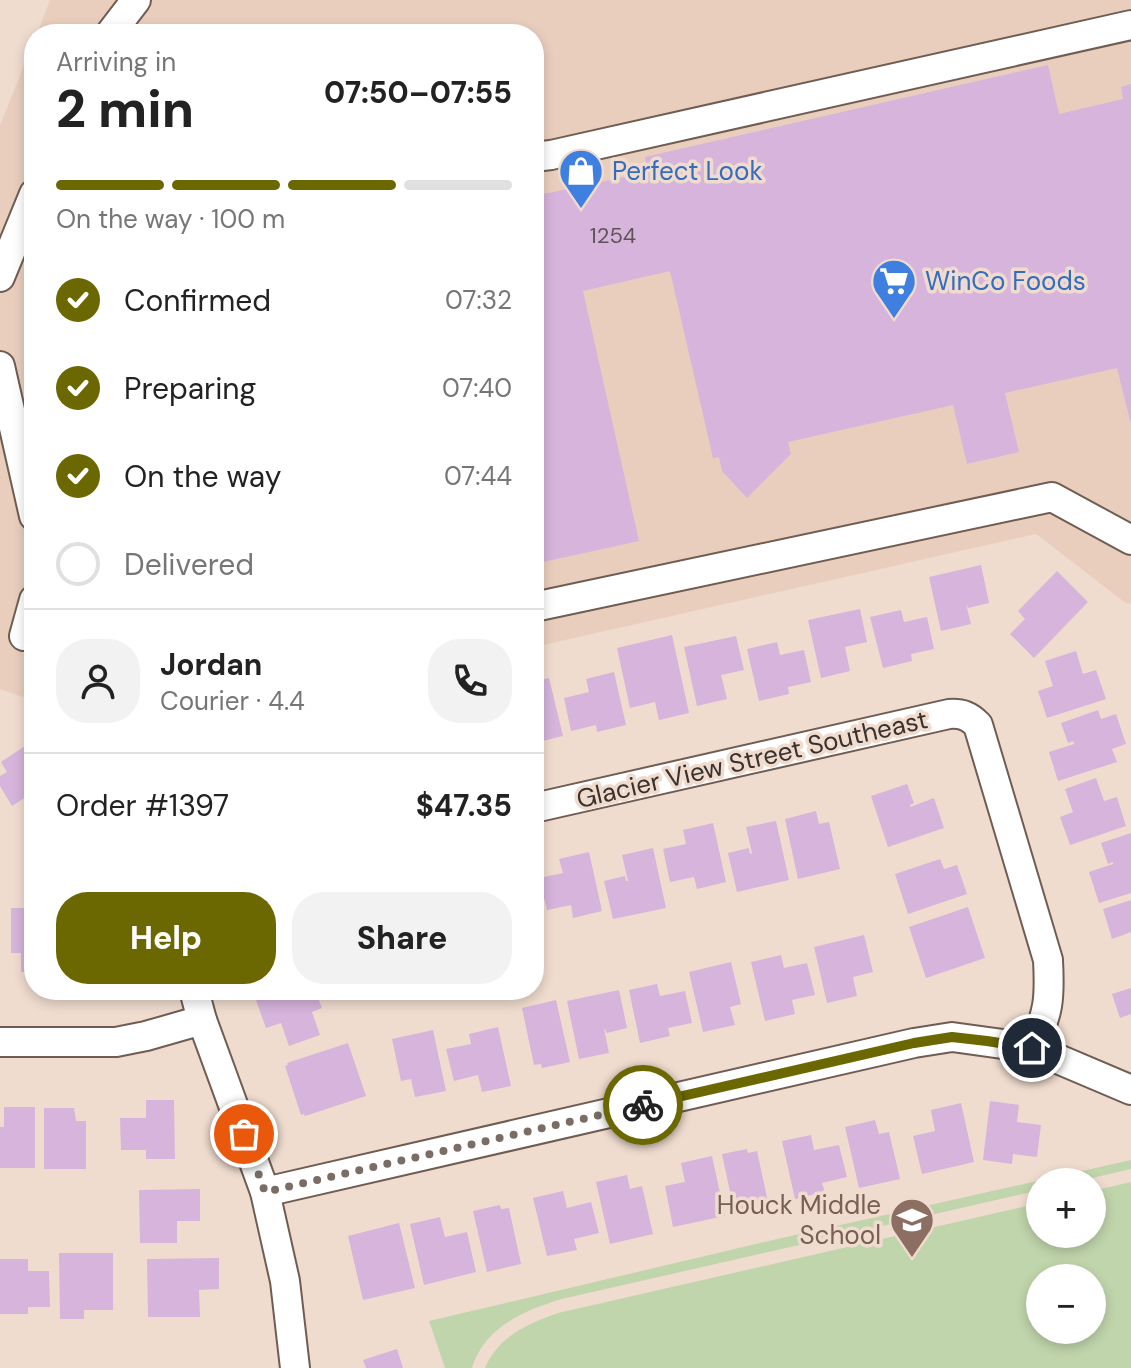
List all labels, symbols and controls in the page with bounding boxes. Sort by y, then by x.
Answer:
text: Arriving in [56,45,176,79]
text: 07:50–07:55 [324,73,512,112]
text: 2 min [56,75,194,143]
shop icon: Perfect Look [557,147,605,210]
place label: Perfect Look [612,154,763,188]
text: On the way · 100 m [56,202,285,236]
house number: 1254 [590,221,636,250]
supermarket icon: WinCo Foods [870,257,918,320]
place label: WinCo Foods [925,264,1086,298]
icon: check [56,278,100,322]
text: Confirmed [124,281,271,320]
text: 07:32 [445,283,512,317]
icon: check [56,366,100,410]
text: Preparing [124,369,256,408]
text: 07:40 [442,371,512,405]
icon: check [56,454,100,498]
text: On the way [124,457,281,496]
text: 07:44 [444,459,512,493]
text: Delivered [124,545,254,584]
button: person [56,639,140,723]
button: phone [428,639,512,723]
text: Jordan [160,645,262,684]
text: Courier · 4.4 [160,684,305,718]
street label: Glacier View Street Southeast [573,702,931,816]
text: Order #1397 [56,786,229,825]
text: $47.35 [416,786,512,825]
button: Help [56,892,276,984]
button: Share [292,892,512,984]
pin [998,1014,1066,1082]
icon: home [1010,1026,1054,1070]
courier [603,1065,683,1145]
icon: bike [621,1083,665,1127]
pin [210,1100,278,1168]
icon: bag [222,1112,266,1156]
map controls [1026,1168,1106,1344]
button: + [1026,1168,1106,1248]
place label: Houck Middle School [717,1188,881,1252]
school or university icon: Houck Middle School [888,1196,936,1259]
button: − [1026,1264,1106,1344]

